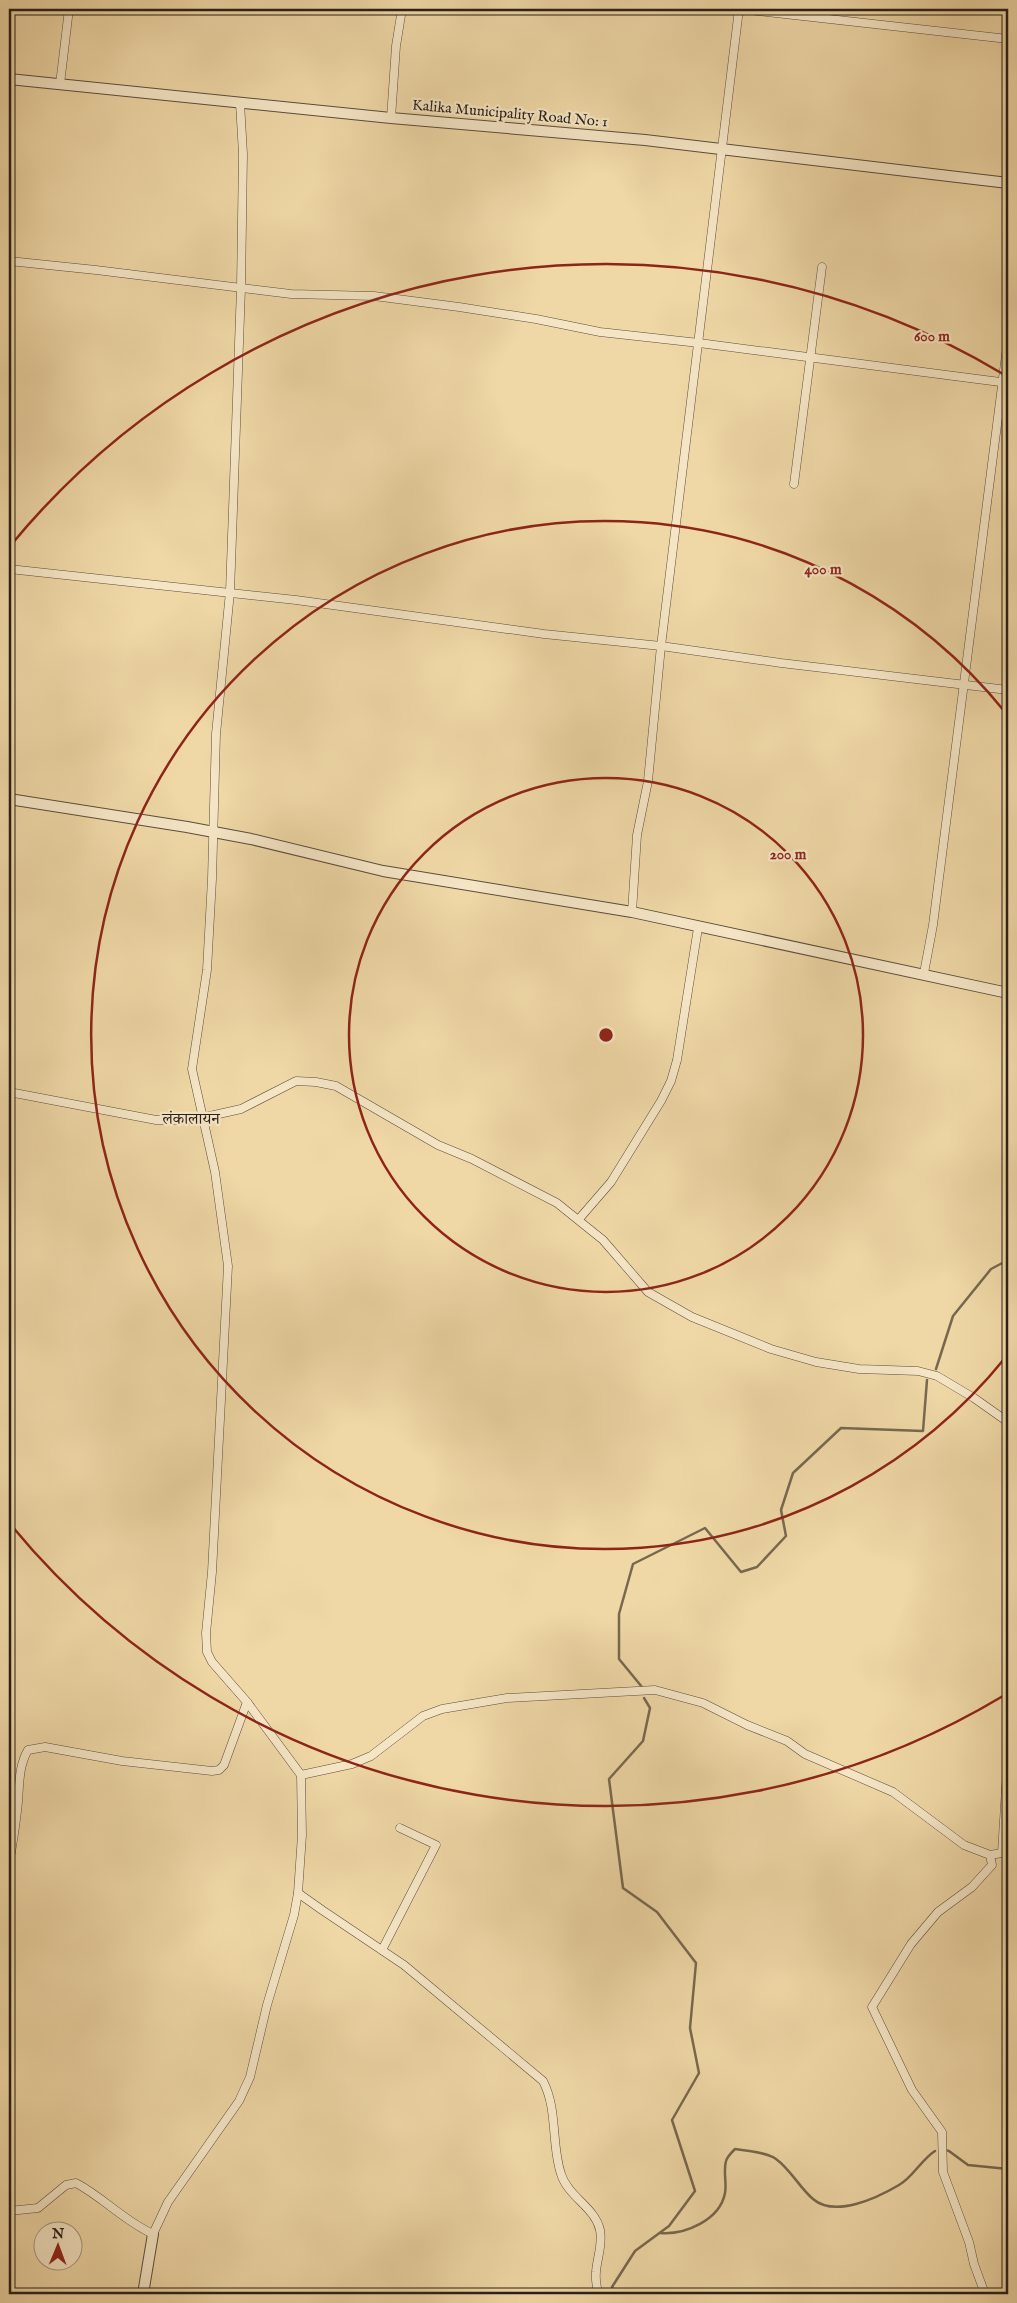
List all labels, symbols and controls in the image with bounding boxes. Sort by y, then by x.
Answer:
street label: Kalika Municipality Road No: 1 [411,95,609,132]
text: 600 m [914,327,950,346]
text: 400 m [805,560,842,579]
text: 200 m [770,845,807,864]
centre of rings [597,1026,615,1044]
district label: लंकालायन [161,1110,220,1130]
north arrow [32,2220,82,2270]
text: N [51,2225,64,2243]

